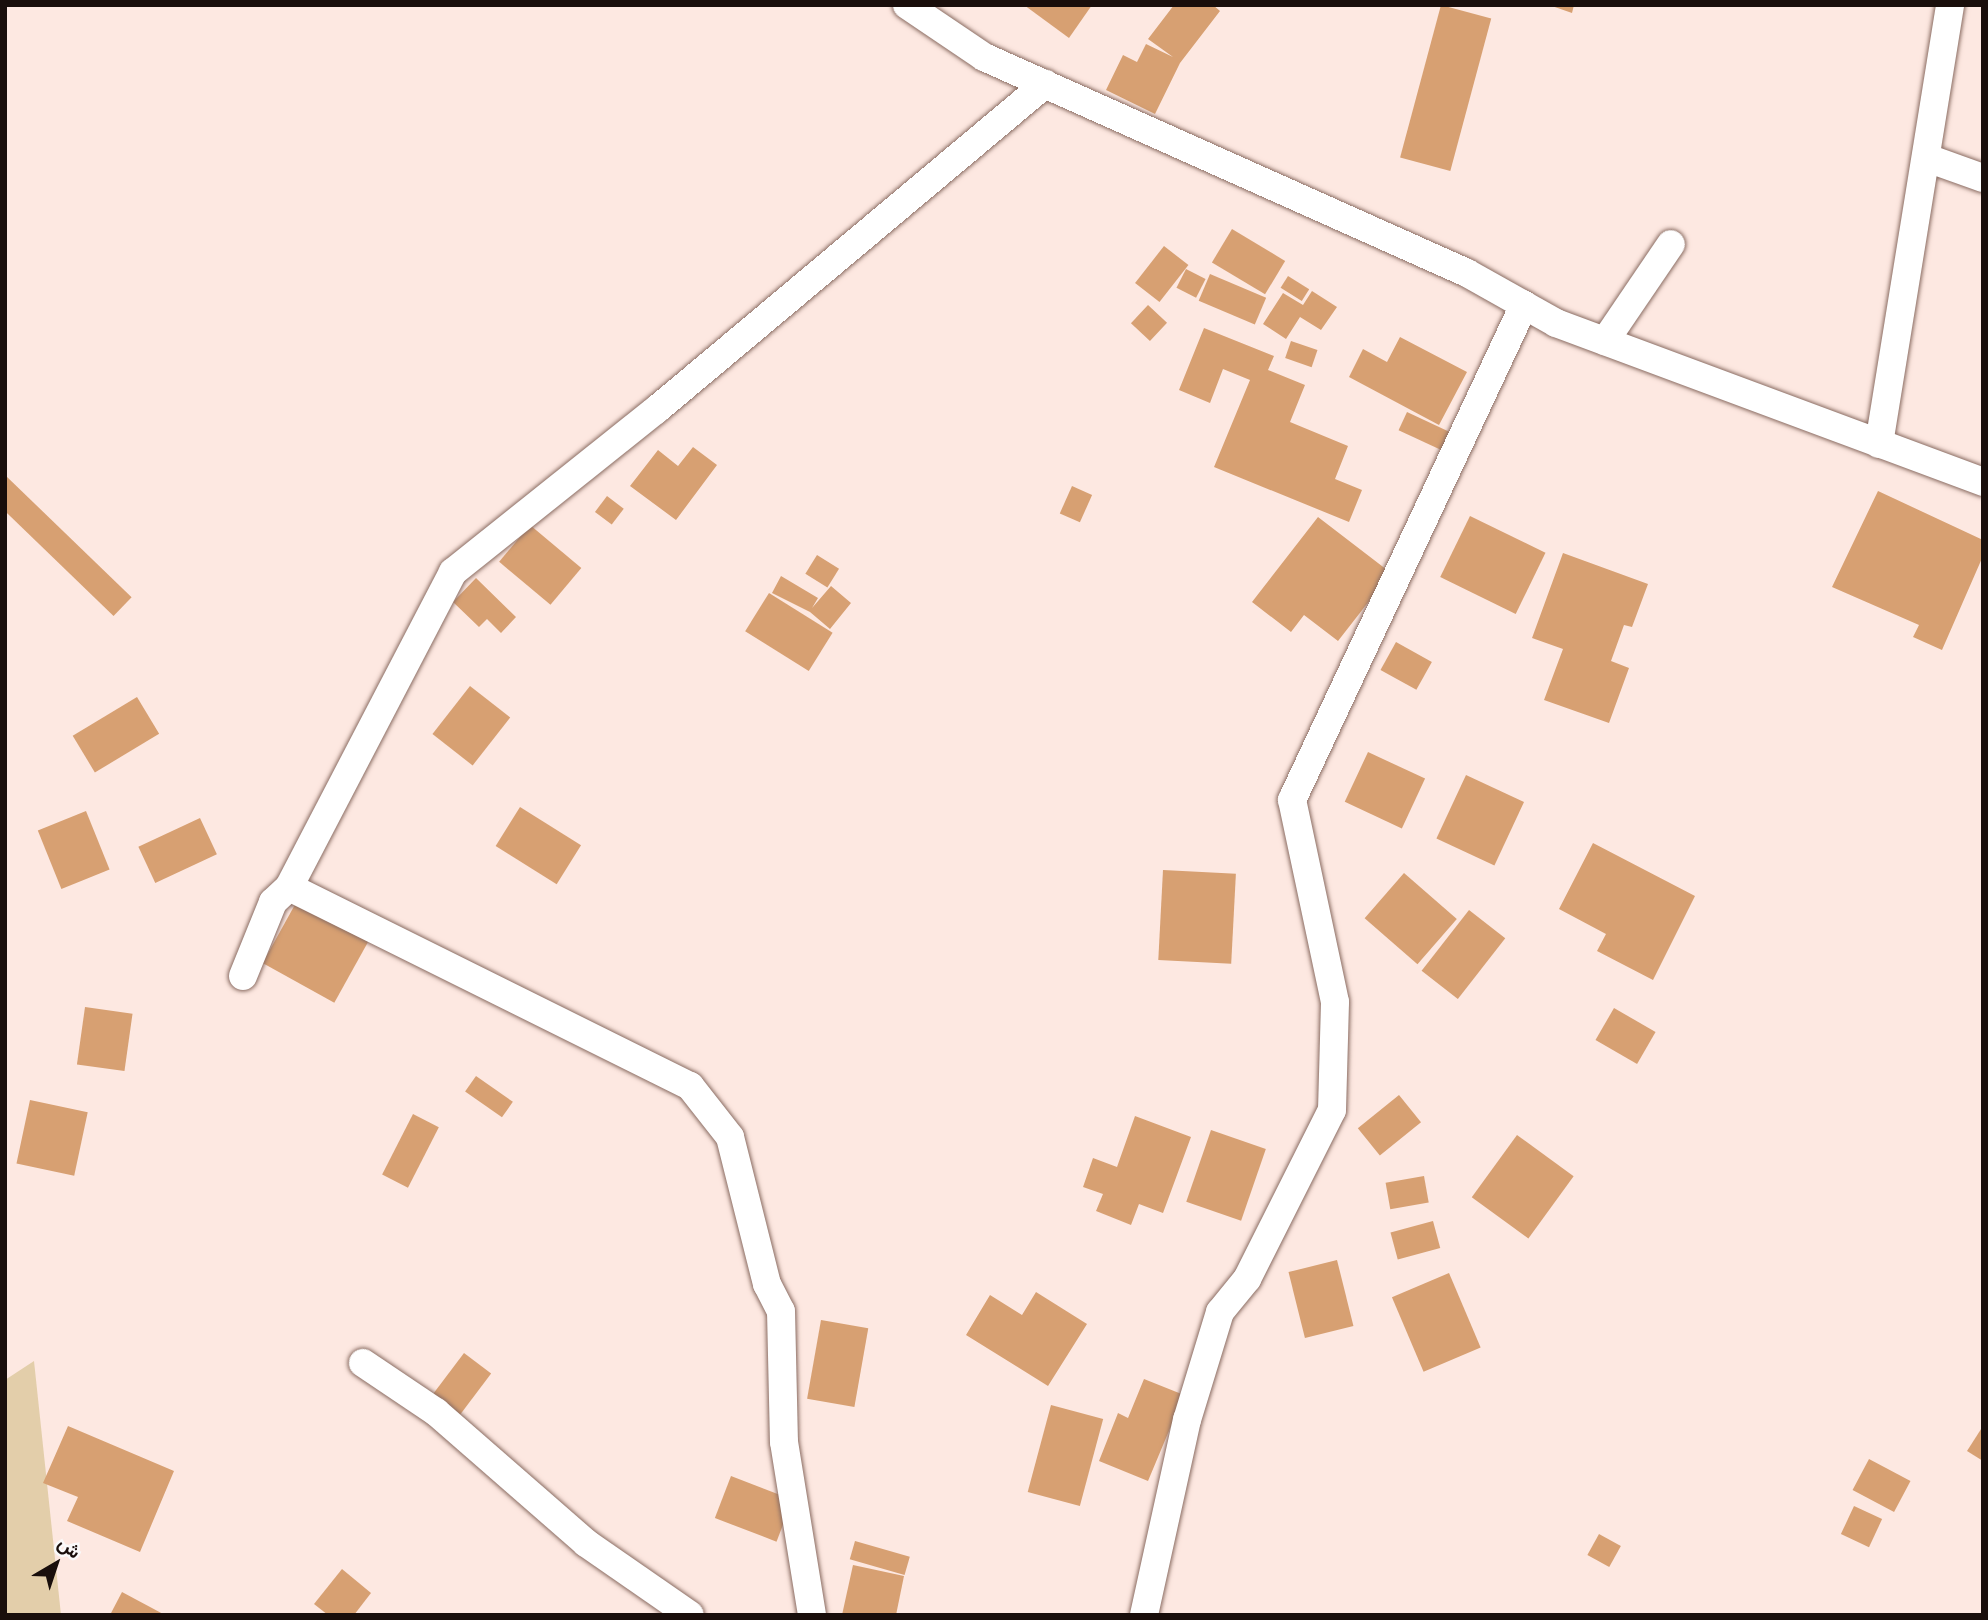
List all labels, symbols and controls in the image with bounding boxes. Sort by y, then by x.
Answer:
north arrow [21,1529,91,1599]
text: ش [54,1532,85,1563]

